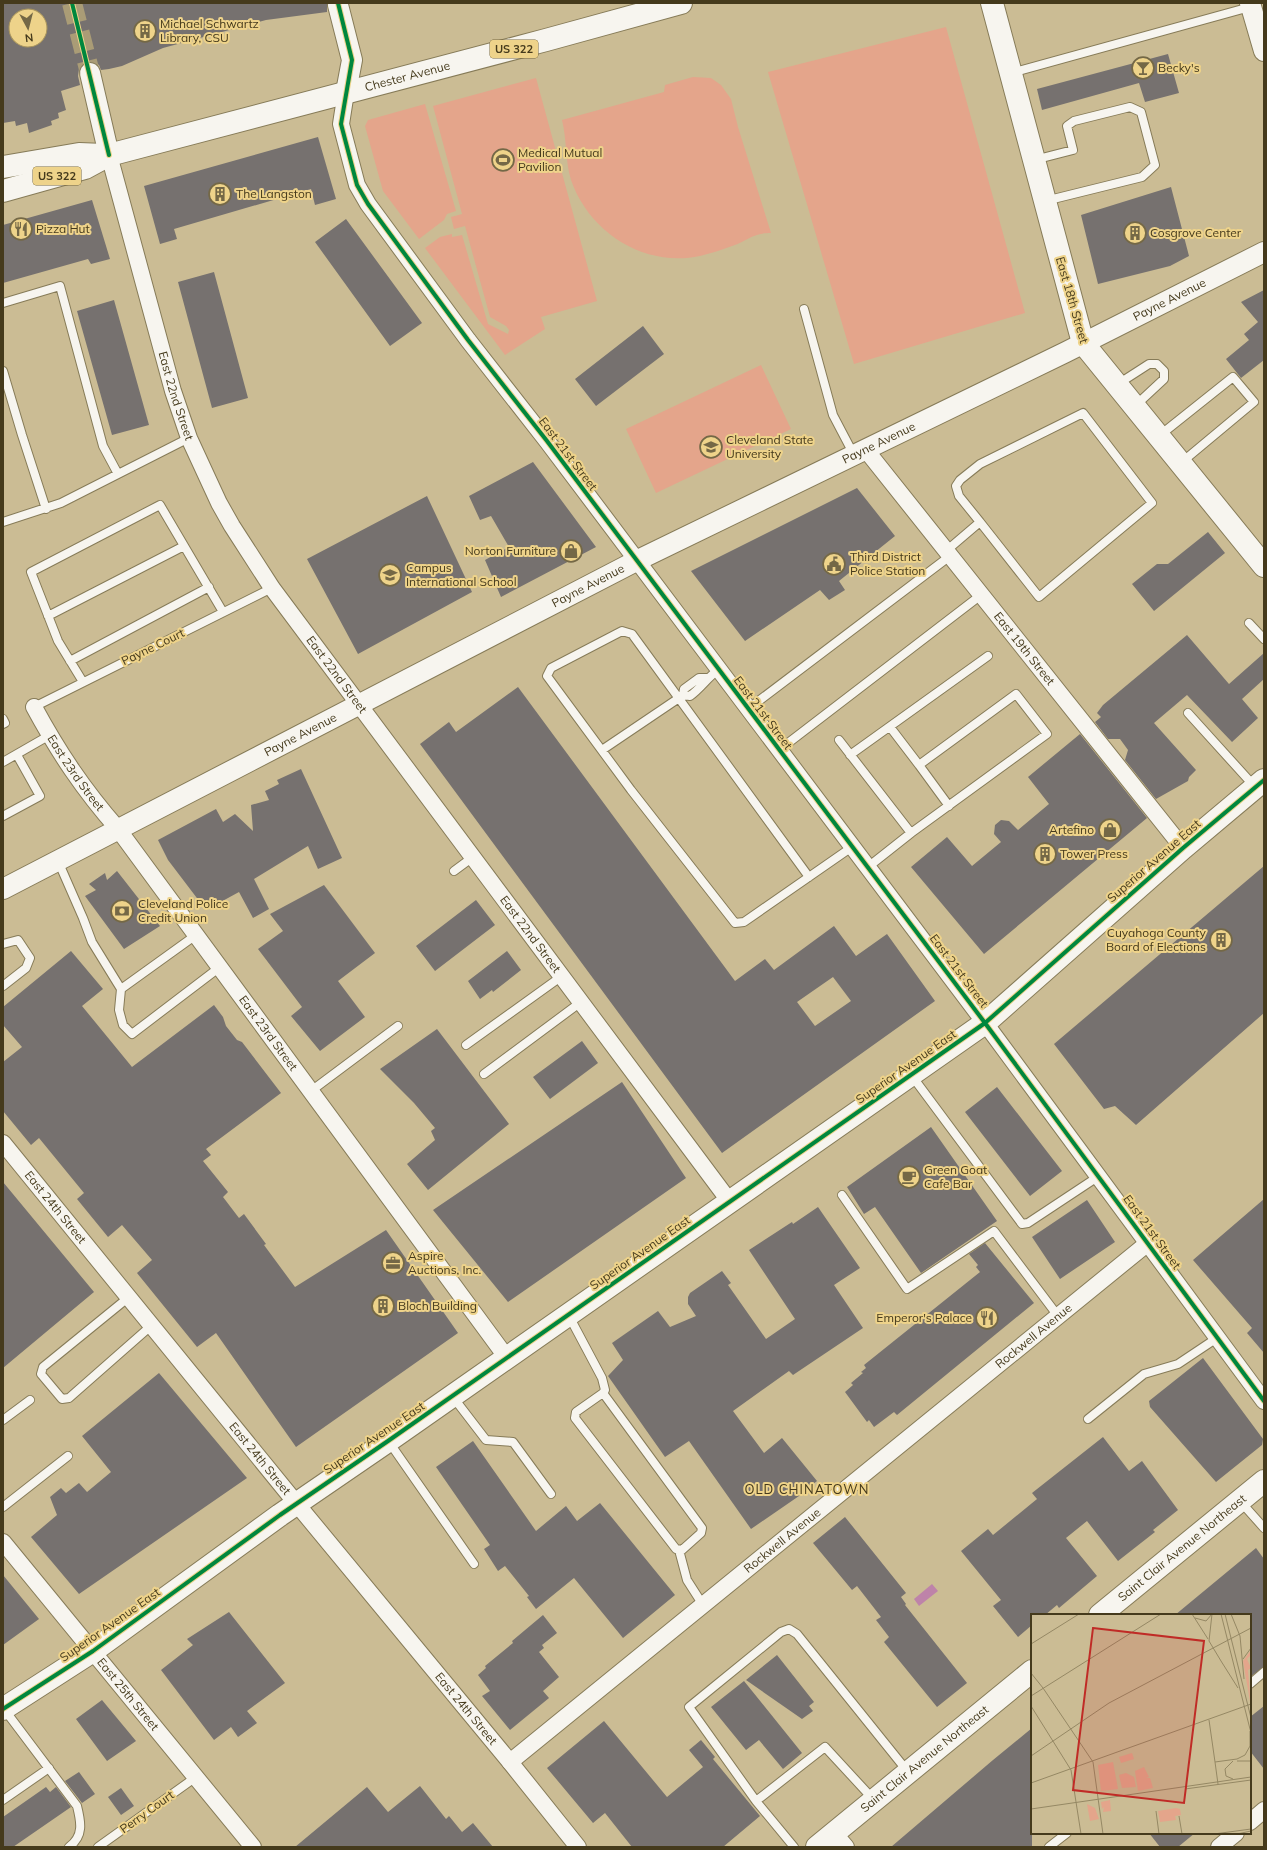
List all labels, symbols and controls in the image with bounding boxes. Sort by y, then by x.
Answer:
north arrow [8,8,48,48]
place label: Michael Schwartz Library, CSU [160,16,259,45]
building icon: Michael Schwartz Library, CSU [132,18,158,44]
text: N [24,30,34,45]
road number: US 322 [490,40,538,58]
bar icon: Becky's [1130,55,1156,81]
street label: Chester Avenue [363,58,452,94]
place label: Becky's [1158,60,1200,75]
place label: Medical Mutual Pavilion [518,145,602,174]
sports icon: Medical Mutual Pavilion [490,147,516,173]
road number: US 322 [33,167,81,185]
building icon: The Langston [207,181,233,207]
place label: The Langston [236,186,312,201]
restaurant icon: Pizza Hut [8,216,34,242]
building icon: Cosgrove Center [1122,220,1148,246]
place label: Pizza Hut [36,221,90,236]
place label: Cosgrove Center [1150,225,1242,240]
street label: East 18th Street [1053,255,1092,345]
street label: Payne Avenue [1130,275,1208,324]
street label: East 22nd Street [156,350,197,442]
street label: East 21st Street [536,414,601,493]
street label: Payne Avenue [840,418,918,467]
place label: Cleveland State University [726,432,813,461]
school or university icon: Cleveland State University [698,434,724,460]
shop icon: Norton Furniture [558,538,584,564]
place label: Norton Furniture [465,543,556,558]
place label: Third District Police Station [850,549,925,578]
public building icon: Third District Police Station [821,551,847,577]
place label: Campus International School [406,560,517,589]
street label: Payne Avenue [549,560,627,610]
school or university icon: Campus International School [377,562,403,588]
street label: East 19th Street [991,609,1058,688]
street label: Payne Court [119,625,187,668]
street label: East 22nd Street [303,633,371,716]
street label: East 21st Street [731,673,796,752]
street label: Payne Avenue [261,709,339,759]
street label: East 23rd Street [44,732,108,814]
street label: Superior Avenue East [1104,816,1203,905]
shop icon: Artefino [1097,817,1123,843]
place label: Artefino [1049,822,1094,837]
building icon: Tower Press [1032,841,1058,867]
place label: Tower Press [1060,846,1128,861]
street label: East 22nd Street [497,892,564,976]
place label: Cleveland Police Credit Union [138,896,228,925]
bank icon: Cleveland Police Credit Union [109,898,135,924]
place label: Cuyahoga County Board of Elections [1106,925,1207,954]
building icon: Cuyahoga County Board of Elections [1208,927,1234,953]
street label: East 21st Street [927,931,992,1010]
street label: East 23rd Street [236,992,301,1074]
street label: Superior Avenue East [853,1026,959,1107]
place label: Green Goat Cafe Bar [924,1162,987,1191]
cafe icon: Green Goat Cafe Bar [896,1164,922,1190]
street label: East 24th Street [22,1168,90,1246]
street label: East 21st Street [1120,1192,1184,1272]
street label: Superior Avenue East [587,1212,693,1293]
place label: Aspire Auctions, Inc. [408,1248,481,1277]
office icon: Aspire Auctions, Inc. [380,1250,406,1276]
building icon: Bloch Building [370,1293,396,1319]
place label: Bloch Building [398,1298,477,1313]
street label: Rockwell Avenue [992,1300,1075,1371]
restaurant icon: Emperor's Palace [974,1305,1000,1331]
place label: Emperor's Palace [876,1310,972,1325]
street label: Superior Avenue East [320,1398,427,1477]
street label: East 24th Street [226,1419,294,1498]
district label: OLD CHINATOWN [745,1481,869,1497]
street label: Saint Clair Avenue Northeast [1115,1491,1249,1604]
street label: Rockwell Avenue [741,1504,823,1576]
street label: Superior Avenue East [57,1584,163,1665]
inset map [1031,1614,1251,1834]
street label: East 25th Street [94,1655,162,1733]
street label: East 24th Street [432,1669,501,1748]
street label: Saint Clair Avenue Northeast [857,1702,991,1815]
street label: Perry Court [117,1787,177,1836]

